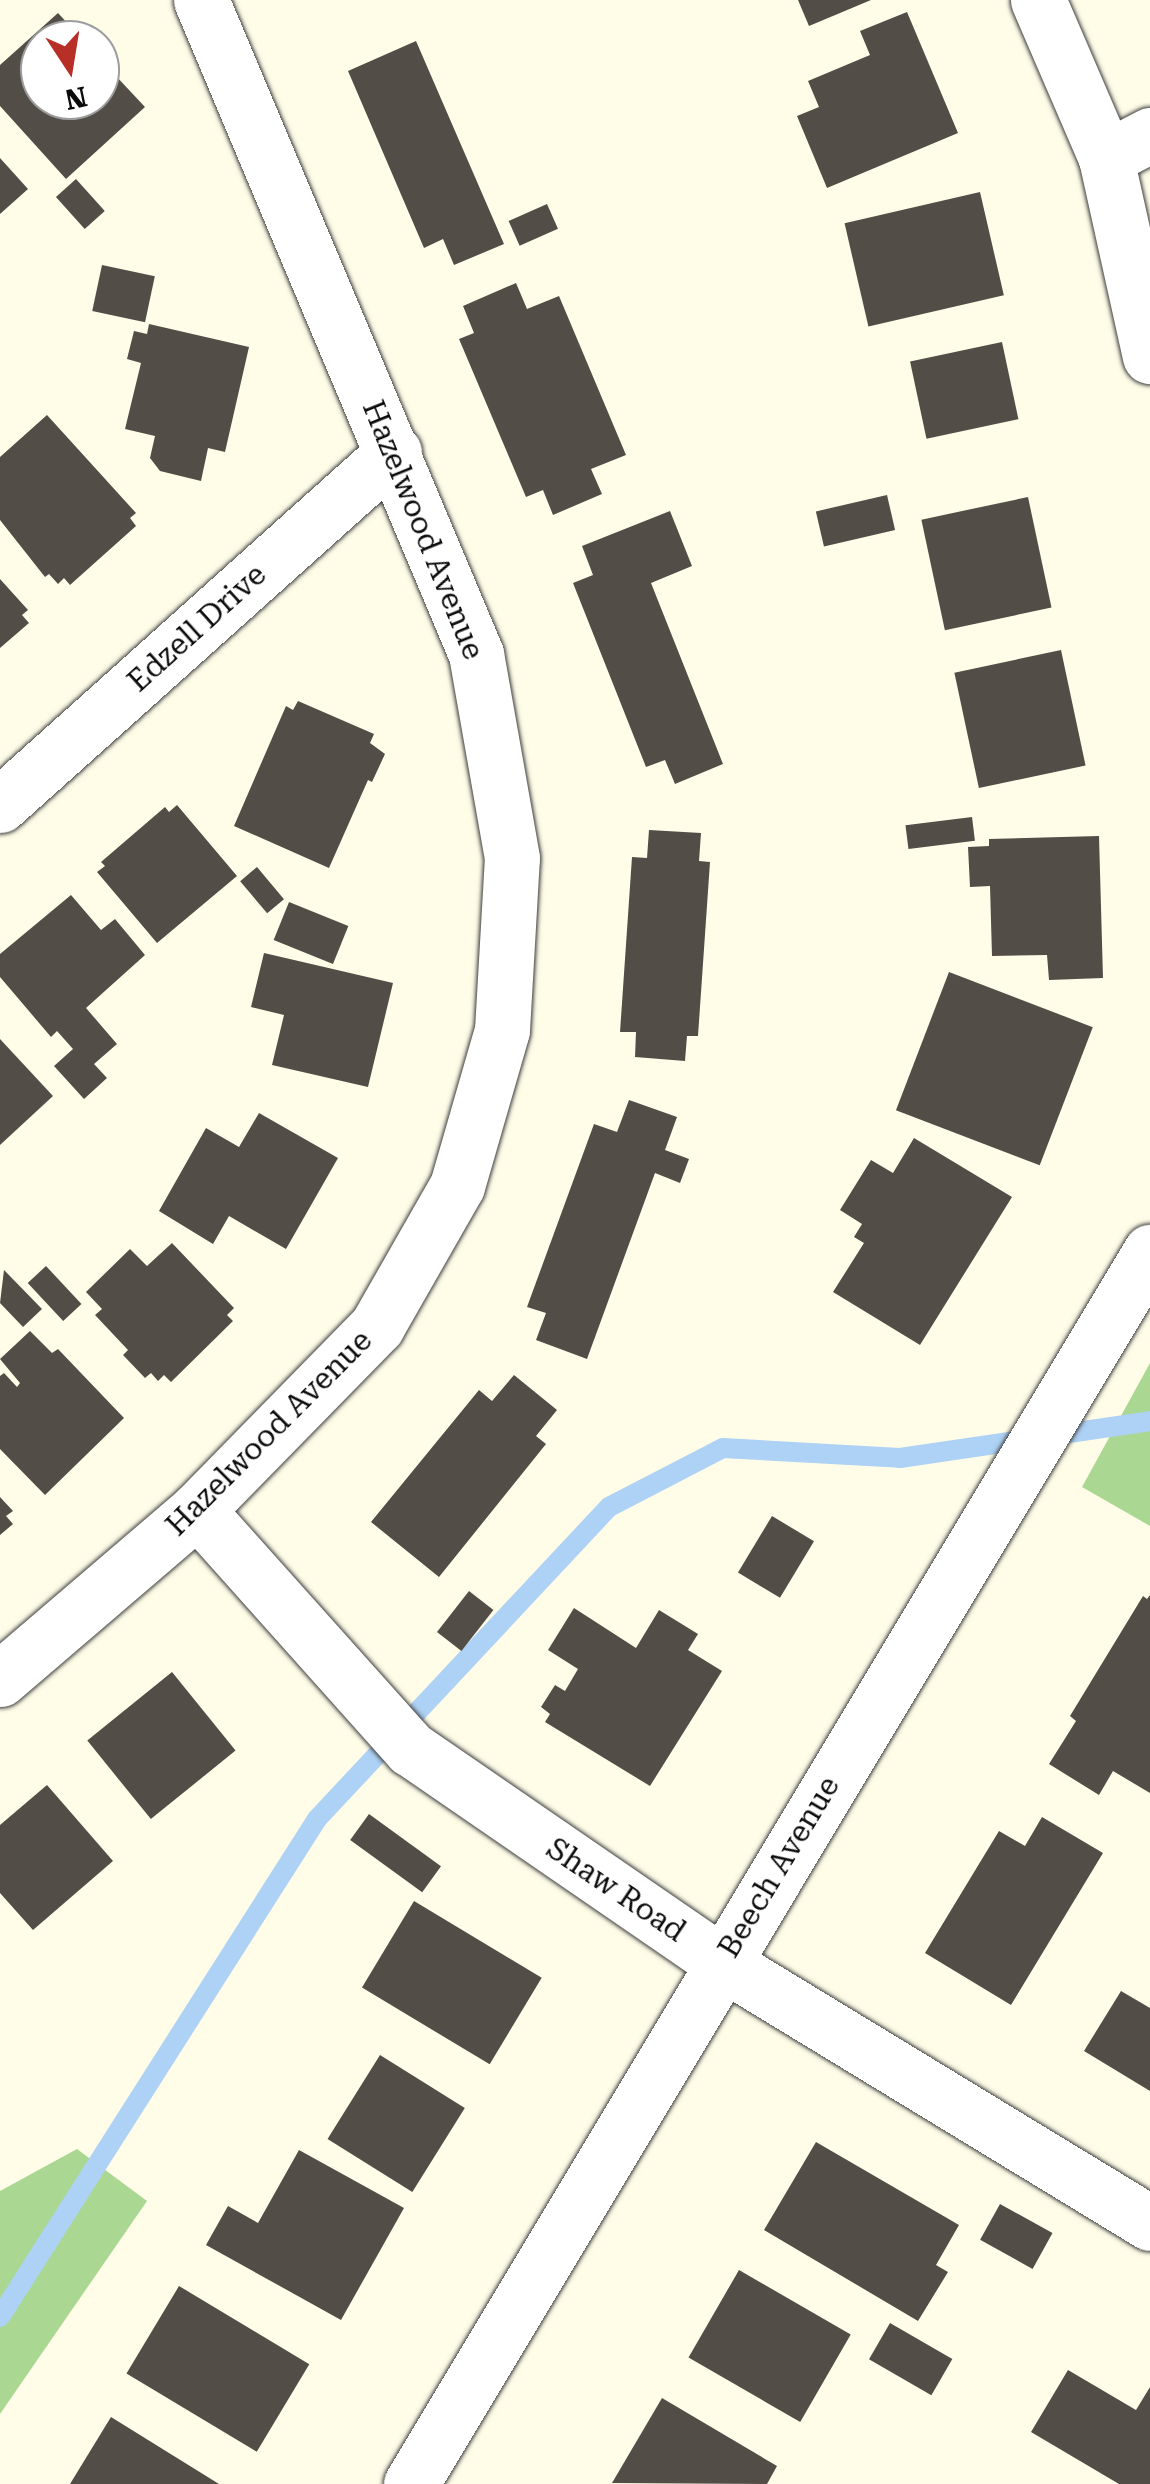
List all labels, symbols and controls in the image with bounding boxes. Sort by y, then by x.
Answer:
north arrow [20,20,120,120]
text: N [62,79,90,116]
street label: Hazelwood Avenue [355,395,491,665]
street label: Edzell Drive [121,557,273,699]
street label: Hazelwood Avenue [159,1323,379,1543]
street label: Beech Avenue [711,1770,847,1964]
street label: Shaw Road [540,1830,692,1950]

